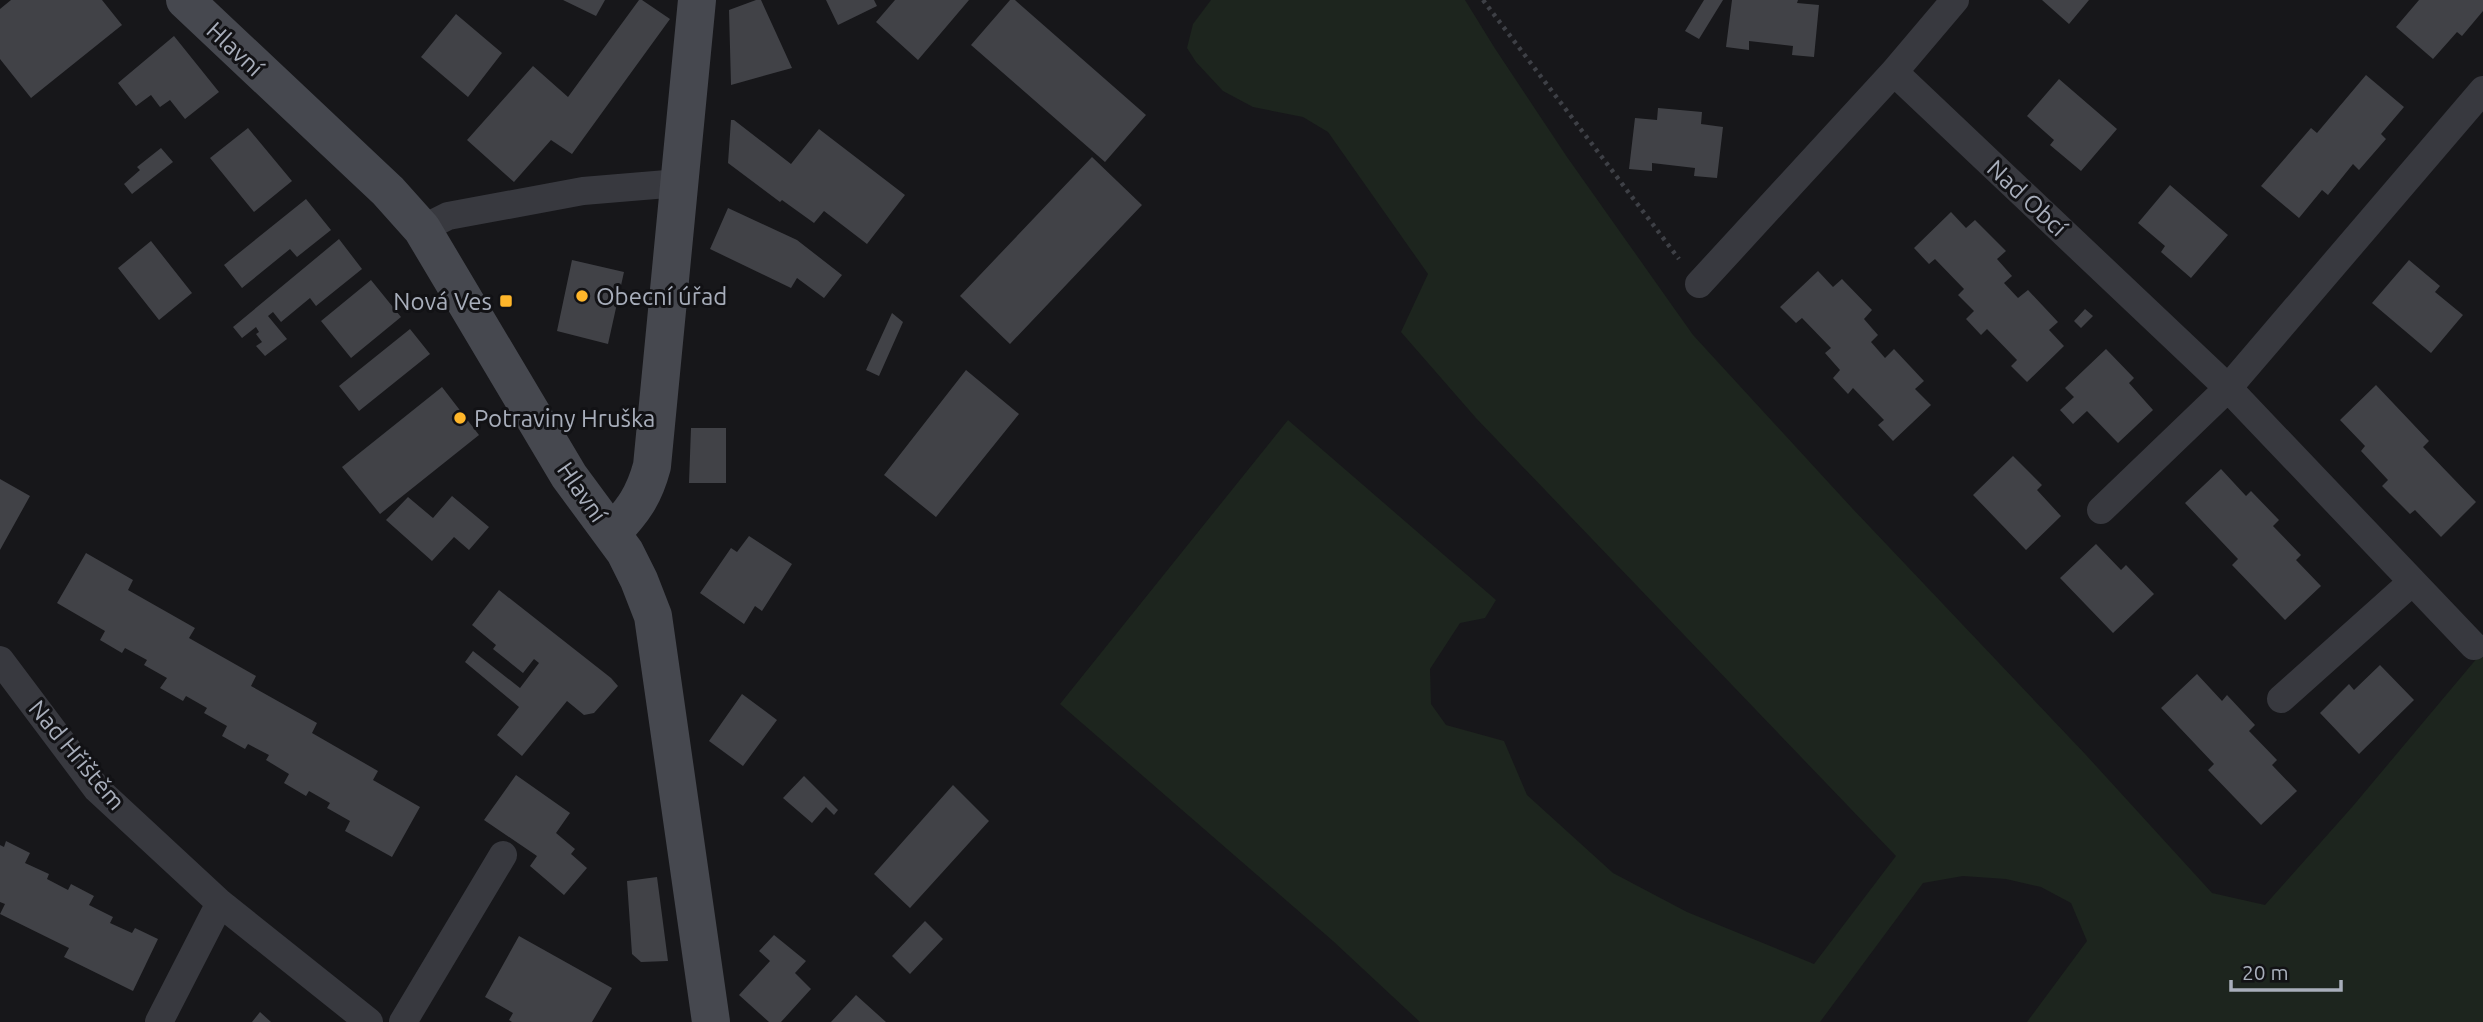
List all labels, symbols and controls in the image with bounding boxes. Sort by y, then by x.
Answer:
street label: Hlavní [201,16,269,82]
street label: Nad Obcí [1982,154,2073,242]
place label: Obecní úřad [596,283,727,310]
place label: Nová Ves [393,288,492,315]
marker: Obecní úřad [574,288,590,304]
marker: Nová Ves [498,293,514,309]
place label: Potraviny Hruška [474,405,655,432]
marker: Potraviny Hruška [452,410,468,426]
street label: Hlavní [552,457,613,528]
street label: Nad Hřištěm [23,695,131,815]
scale bar [2231,948,2341,992]
text: 20 m [2242,960,2289,984]

